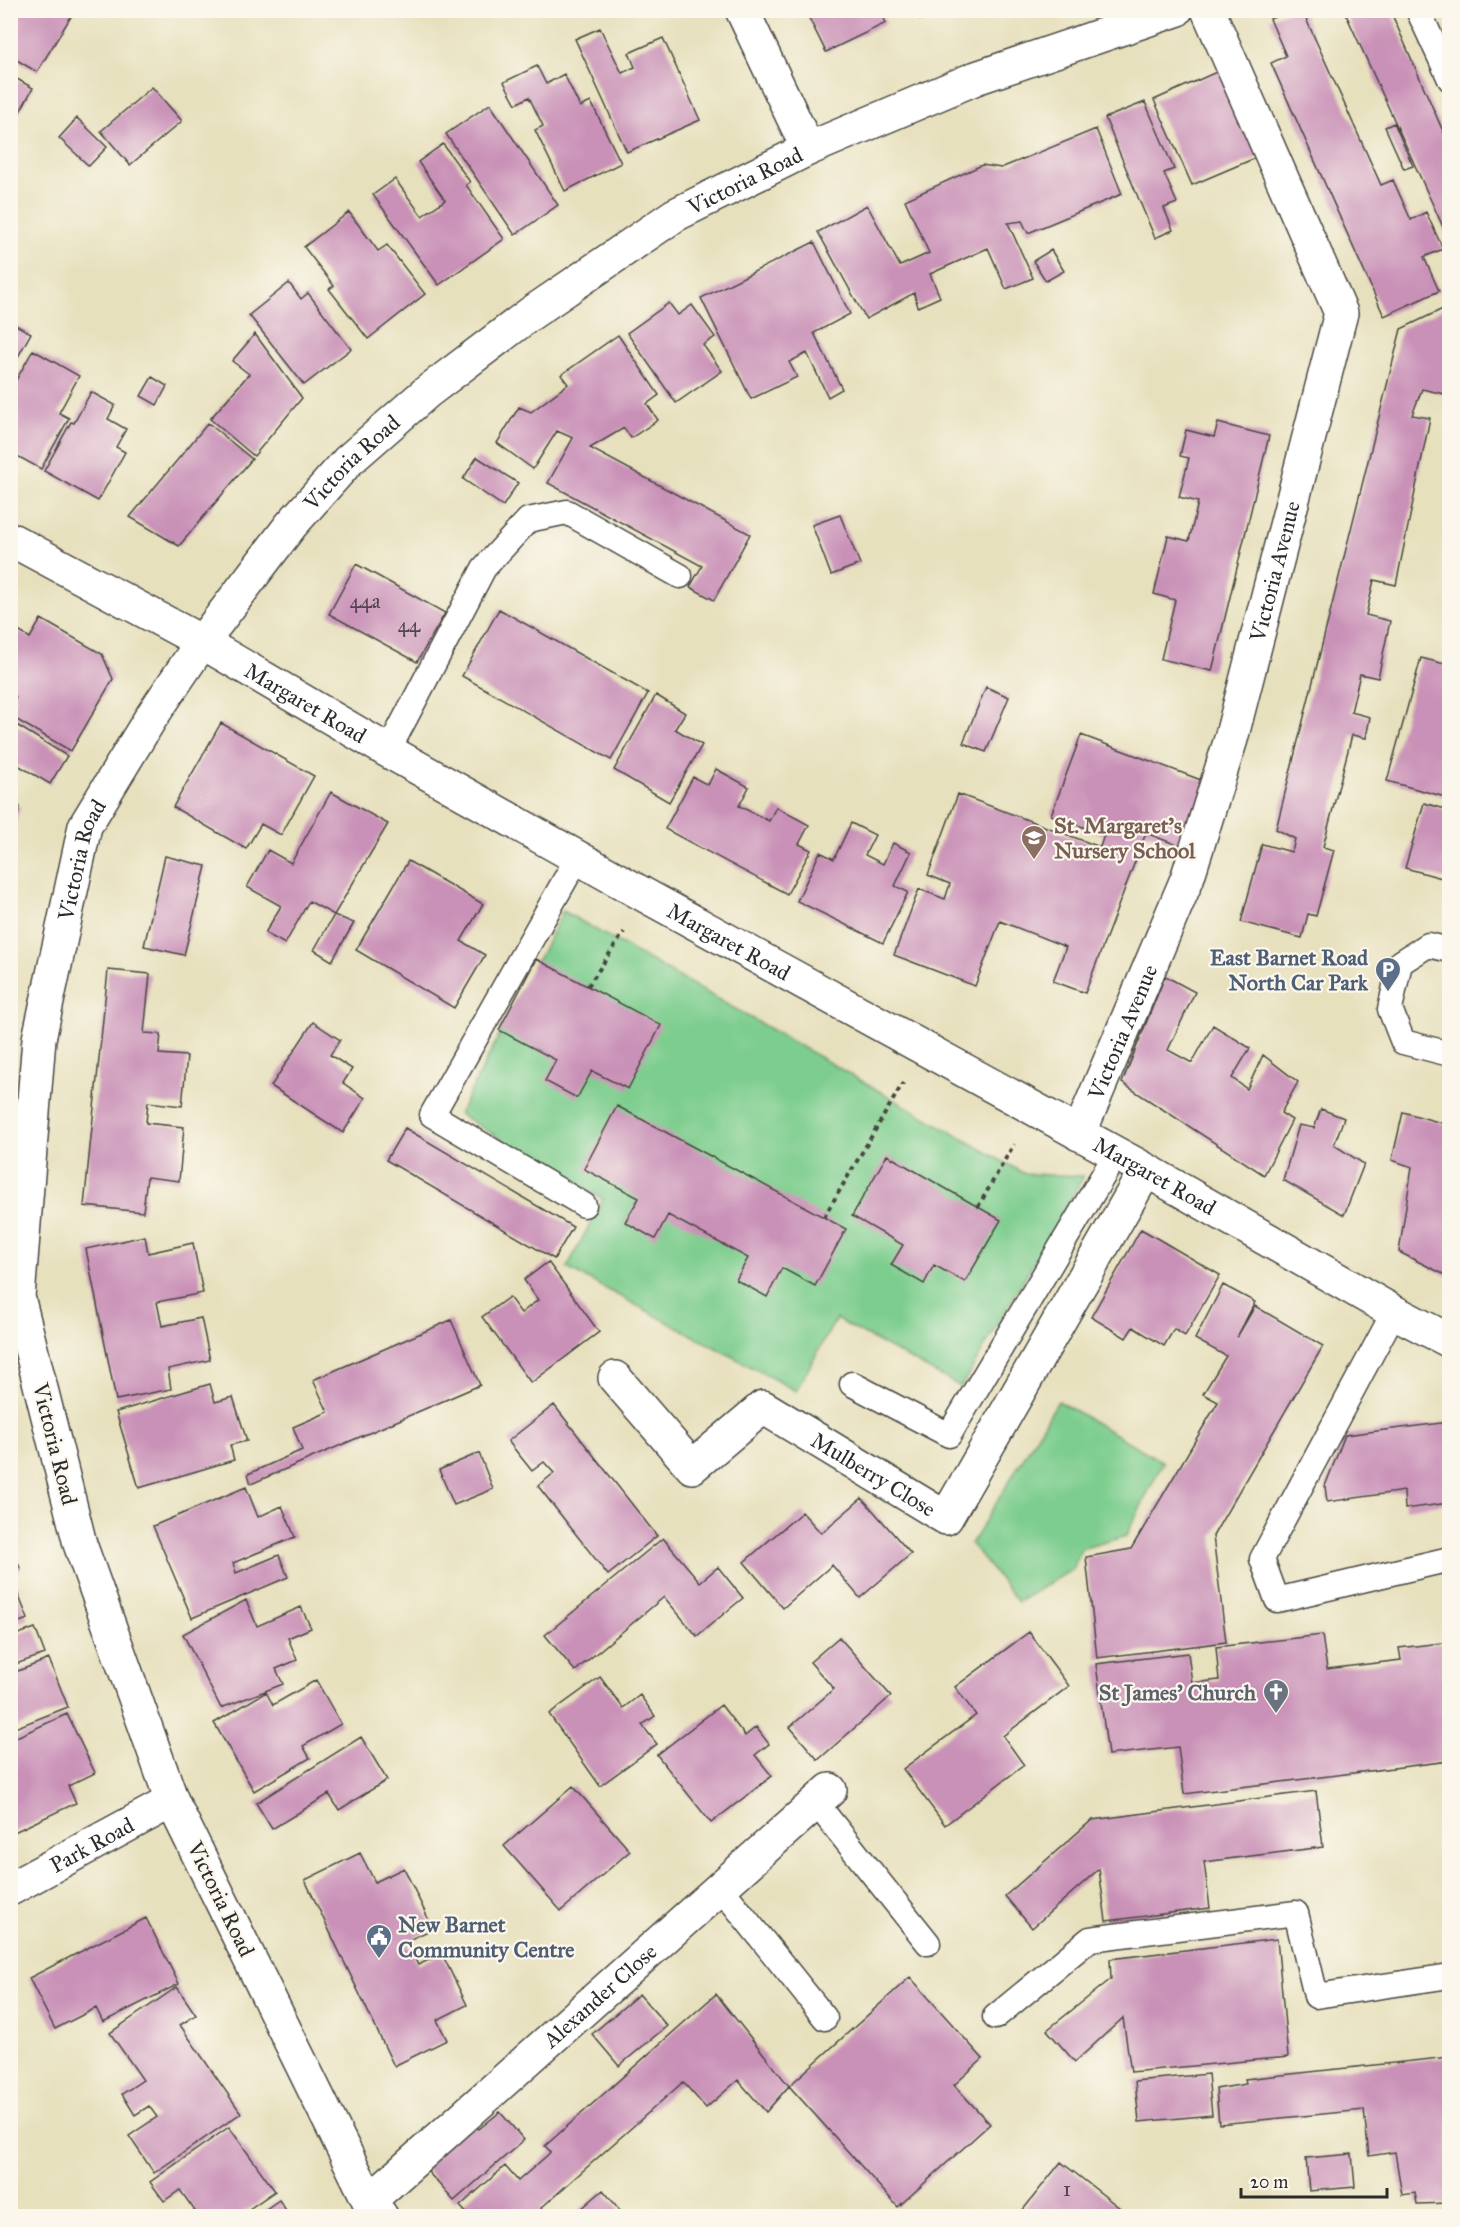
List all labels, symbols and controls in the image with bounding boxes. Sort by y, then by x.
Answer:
street label: Victoria Road [682,140,807,221]
street label: Victoria Road [297,409,405,516]
street label: Victoria Avenue [1243,498,1305,645]
house number: 44a [350,589,381,613]
house number: 44 [398,613,421,637]
street label: Margaret Road [240,657,371,749]
street label: Victoria Road [51,794,112,924]
place label: St. Margaret's Nursery School [1054,812,1196,864]
school or university icon: St. Margaret's Nursery School [1019,823,1049,861]
street label: Margaret Road [663,897,795,986]
place label: East Barnet Road North Car Park [1210,944,1369,996]
parking icon: East Barnet Road North Car Park [1373,955,1403,993]
street label: Victoria Avenue [1081,960,1163,1104]
street label: Margaret Road [1089,1130,1221,1221]
street label: Victoria Road [27,1379,83,1508]
street label: Mulberry Close [806,1426,941,1522]
church icon: St James' Church [1261,1677,1291,1715]
place label: St James' Church [1099,1679,1257,1707]
street label: Park Road [45,1811,138,1878]
street label: Victoria Road [181,1836,260,1961]
place label: New Barnet Community Centre [398,1911,574,1963]
public building icon: New Barnet Community Centre [364,1922,394,1960]
street label: Alexander Close [536,1938,662,2054]
scale bar [1241,2161,1386,2199]
text: 20 m [1250,2171,1288,2193]
house number: 1 [1063,2177,1071,2201]

